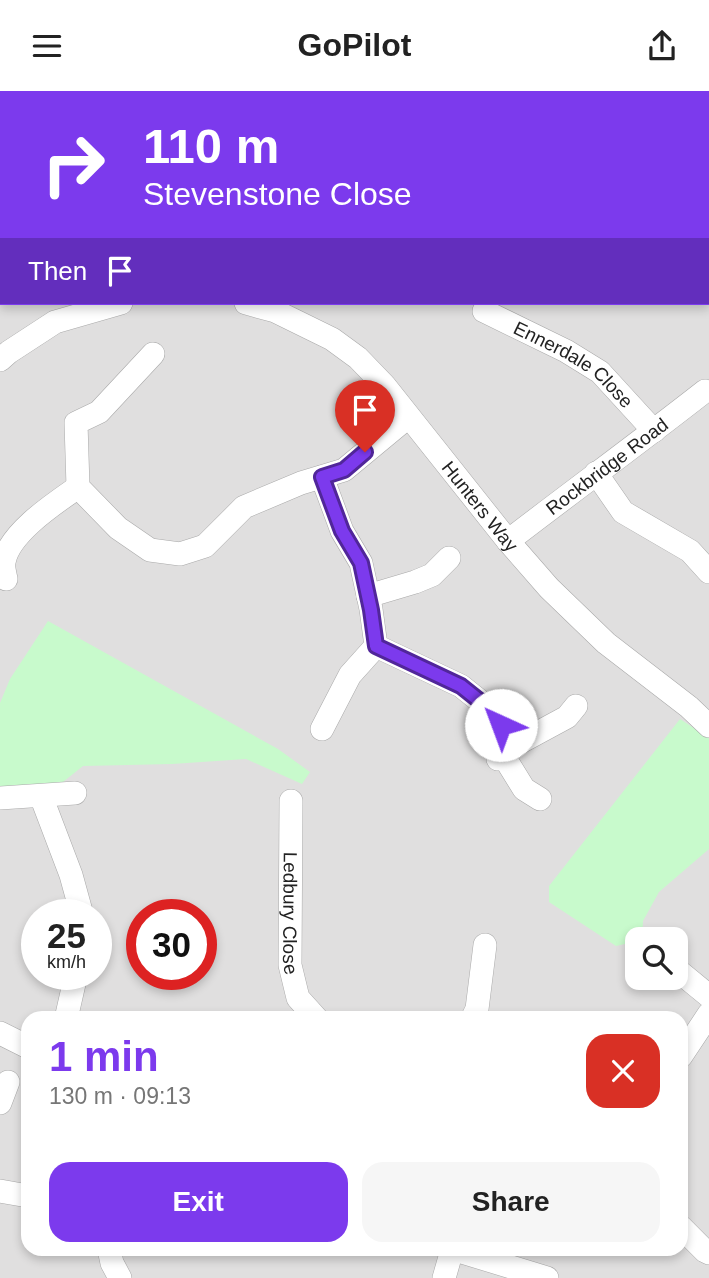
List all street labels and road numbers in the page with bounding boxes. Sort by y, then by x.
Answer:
street label: Ennerdale Close [511,317,638,412]
street label: Rockbridge Road [542,413,672,519]
street label: Hunters Way [438,457,523,556]
street label: Ledbury Close [279,852,302,977]

